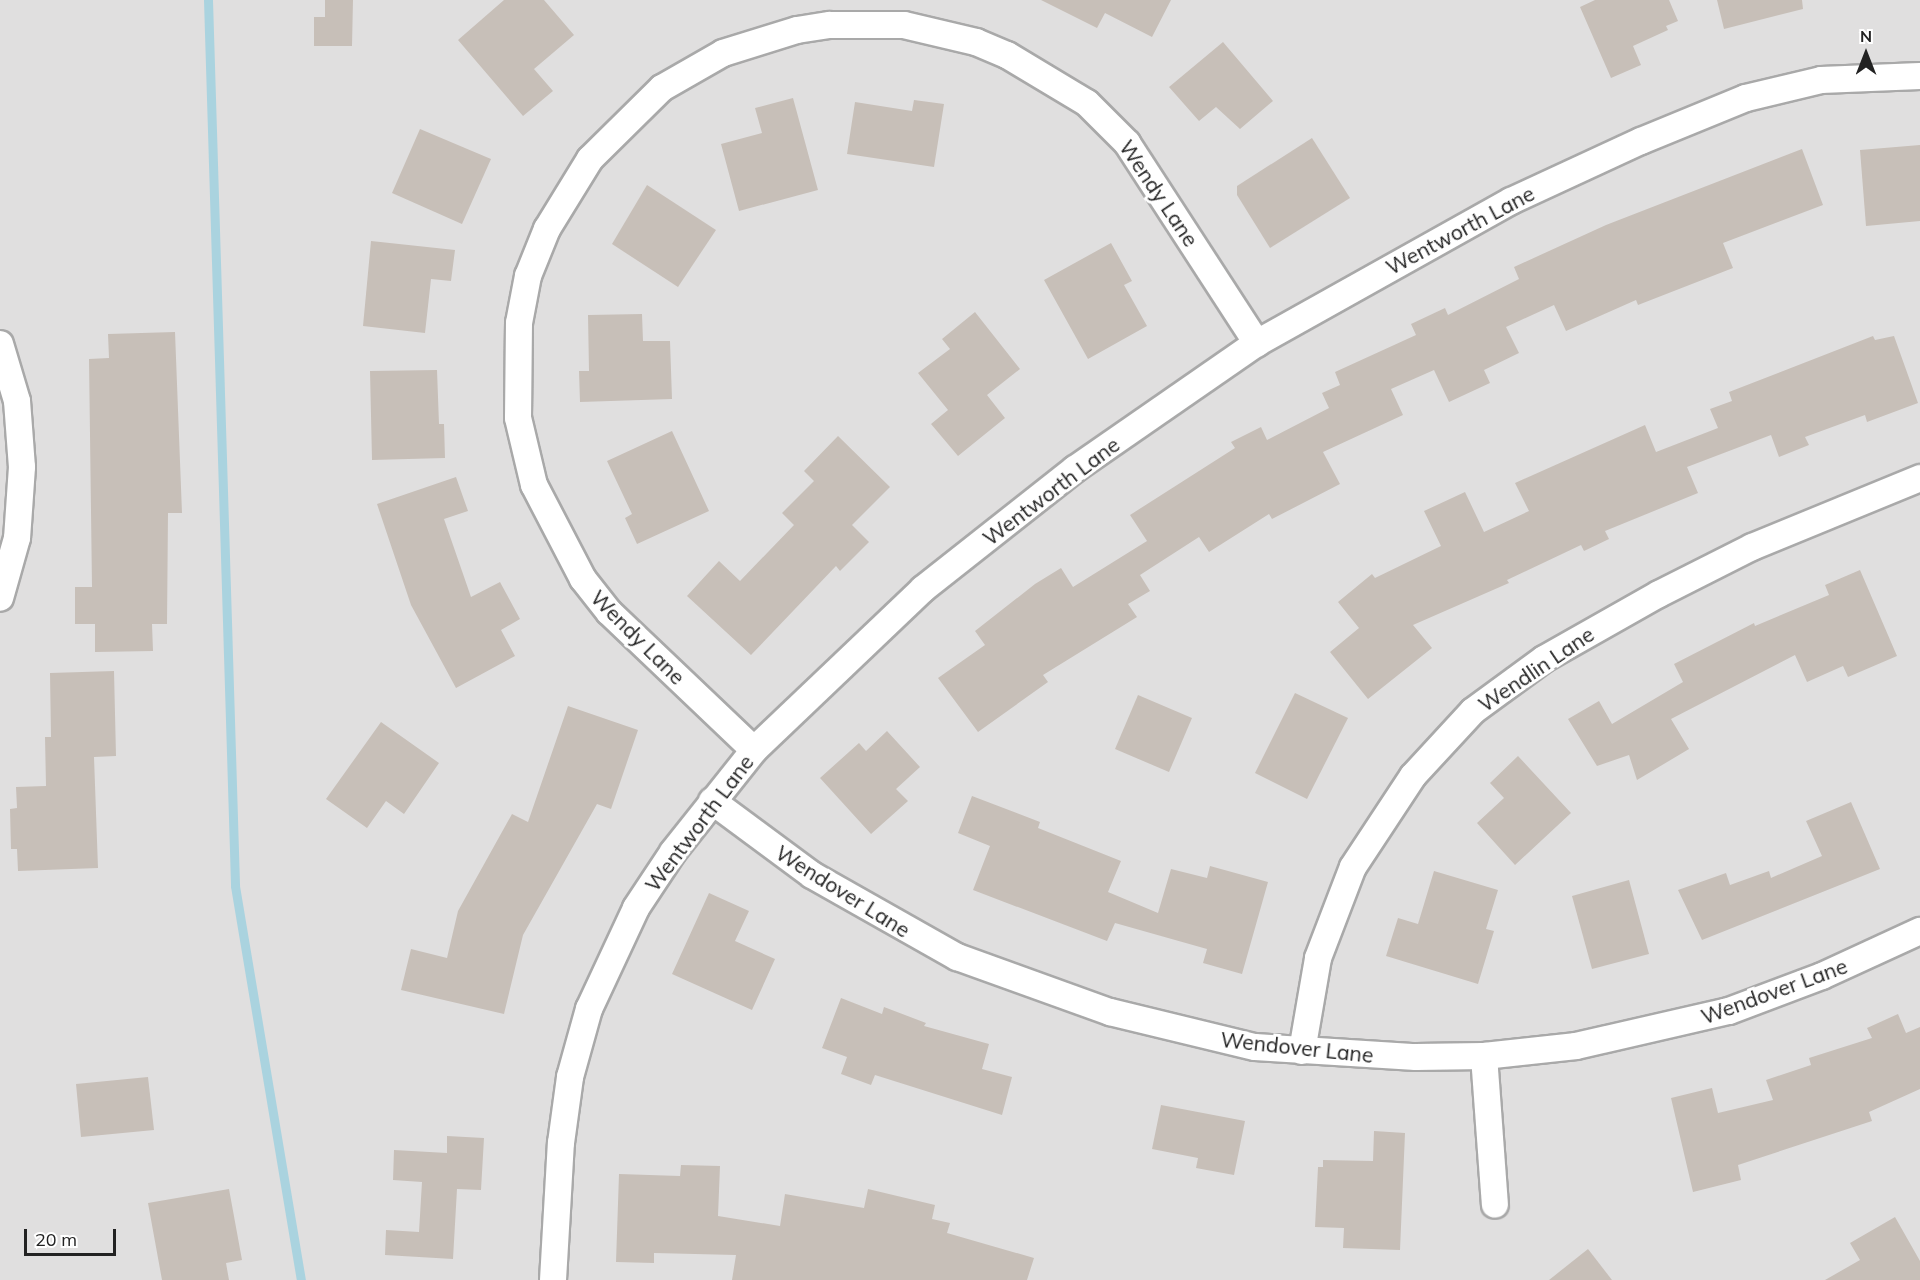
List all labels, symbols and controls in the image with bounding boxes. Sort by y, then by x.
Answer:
north arrow [1836,24,1896,84]
text: N [1860,26,1872,46]
street label: Wendy Lane [1114,135,1204,251]
street label: Wentworth Lane [1381,180,1539,280]
street label: Wentworth Lane [978,431,1124,551]
street label: Wendy Lane [586,585,690,689]
street label: Wendlin Lane [1473,621,1599,717]
street label: Wentworth Lane [639,750,759,896]
street label: Wendover Lane [771,840,915,942]
street label: Wendover Lane [1698,953,1850,1029]
street label: Wendover Lane [1219,1026,1375,1068]
scale bar [27,1217,118,1255]
text: 20 m [35,1228,77,1251]

